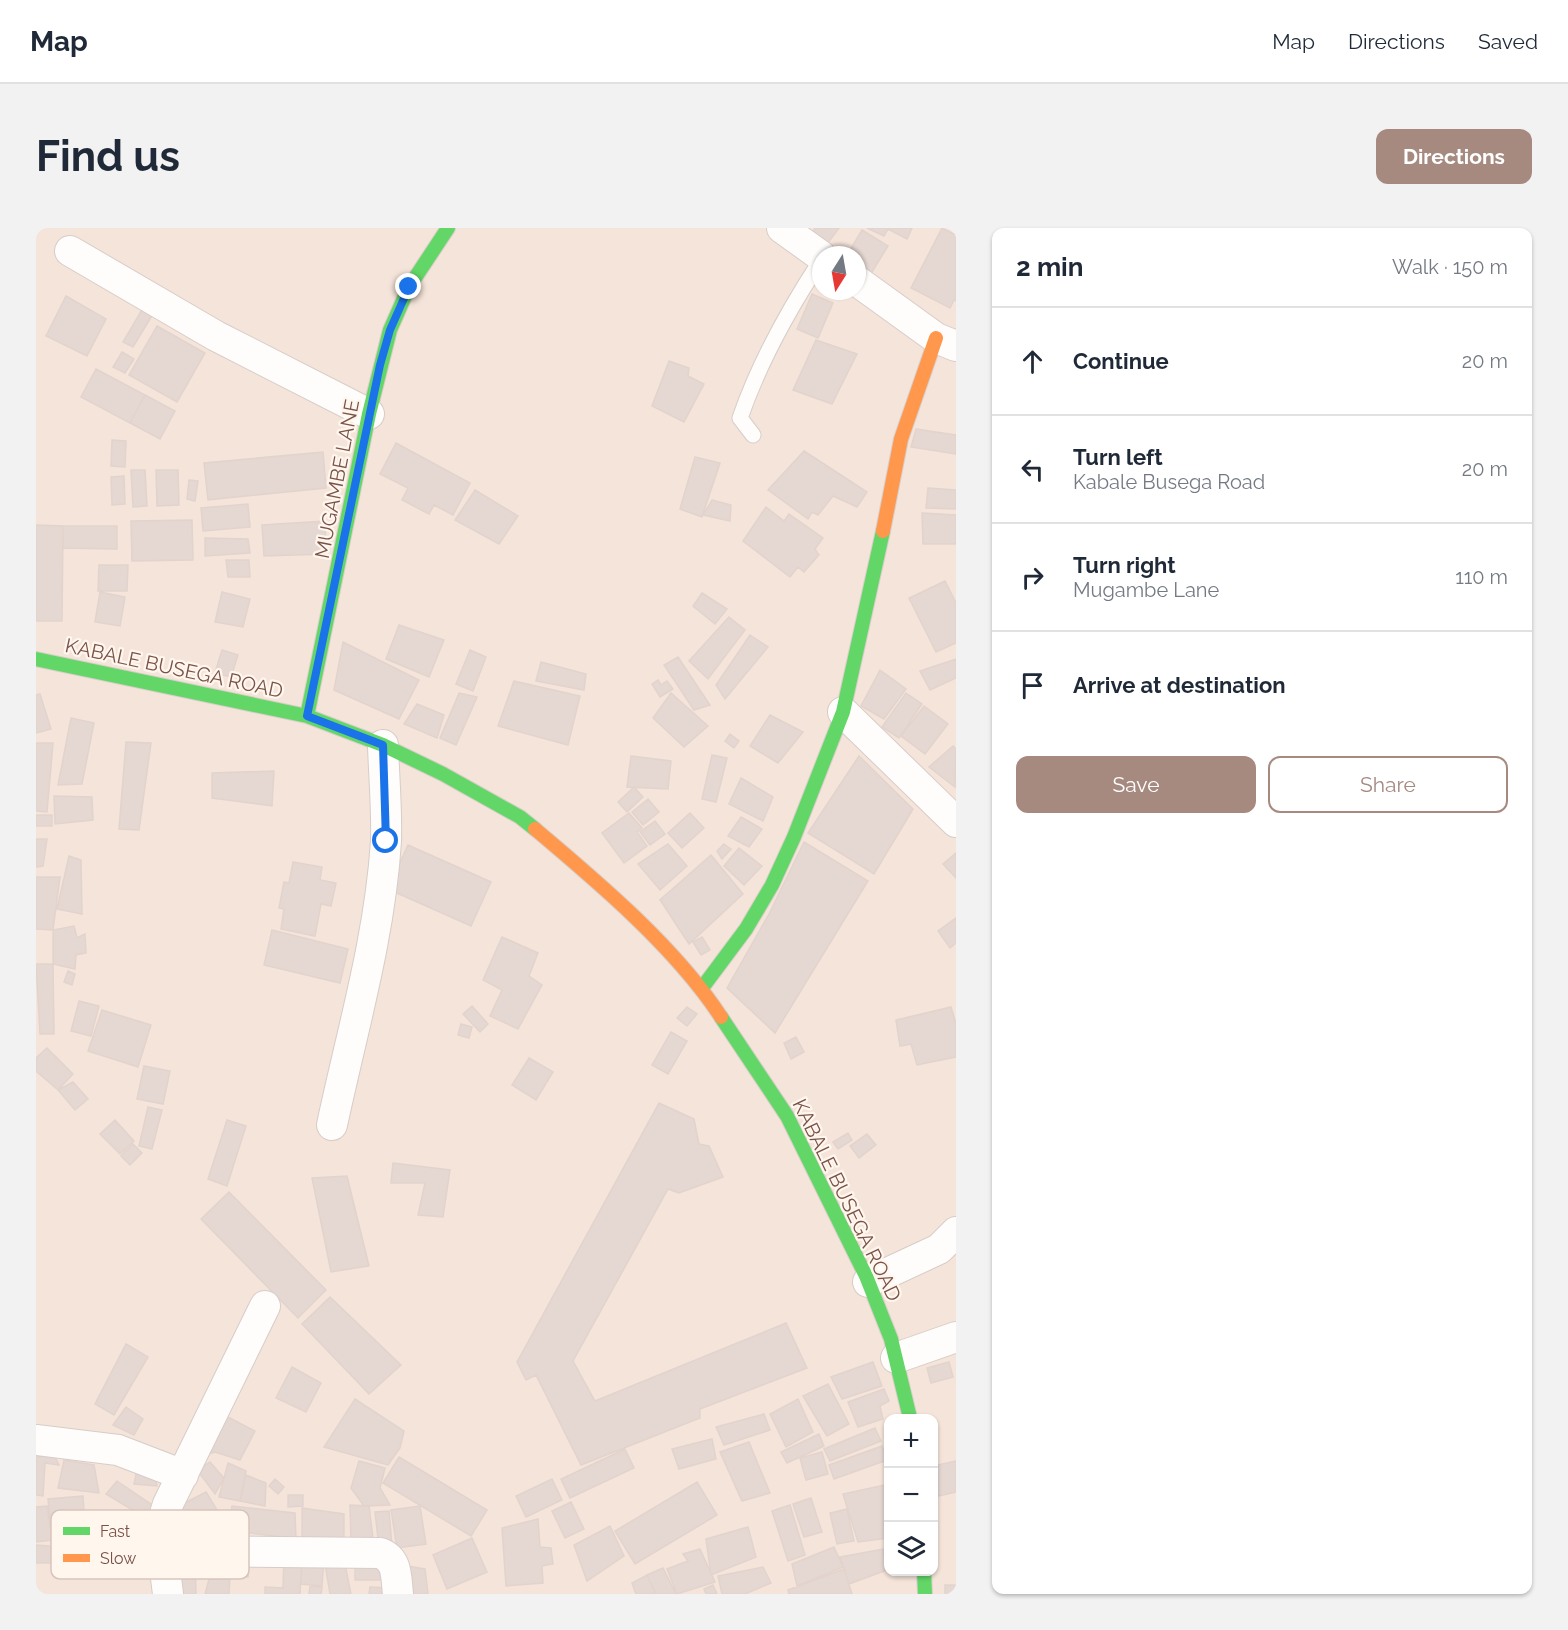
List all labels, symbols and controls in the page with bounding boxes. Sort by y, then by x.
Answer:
text: Map [30,25,88,58]
text: Map [1272,29,1315,54]
text: Directions [1348,29,1445,54]
text: Saved [1478,29,1538,54]
button: Directions [1376,129,1532,184]
text: Find us [36,132,180,181]
north arrow [812,246,866,300]
text: 2 min [1016,252,1083,282]
text: Walk · 150 m [1392,255,1508,279]
route end [395,273,421,299]
icon: ahead [1016,345,1049,378]
text: Continue [1073,348,1169,374]
text: 20 m [1462,349,1508,373]
street label: MUGAMBE LANE [310,397,364,561]
text: Turn left [1073,444,1163,470]
icon: left [1016,453,1049,486]
text: 20 m [1462,457,1508,481]
text: Kabale Busega Road [1073,470,1265,494]
text: Turn right [1073,552,1176,578]
icon: right [1016,561,1049,594]
text: 110 m [1455,565,1508,589]
text: Mugambe Lane [1073,578,1219,602]
street label: KABALE BUSEGA ROAD [63,633,285,703]
icon: arrive [1016,669,1049,702]
text: Arrive at destination [1073,672,1286,698]
button: Save [1016,756,1256,813]
button: Share [1268,756,1508,813]
route start [372,827,398,853]
street label: KABALE BUSEGA ROAD [788,1095,906,1305]
map controls [884,1414,938,1576]
button: + [884,1414,938,1468]
button: − [884,1468,938,1522]
legend [51,1510,249,1579]
text: Fast [100,1522,131,1541]
button: layers [884,1522,938,1576]
text: Slow [100,1549,136,1568]

